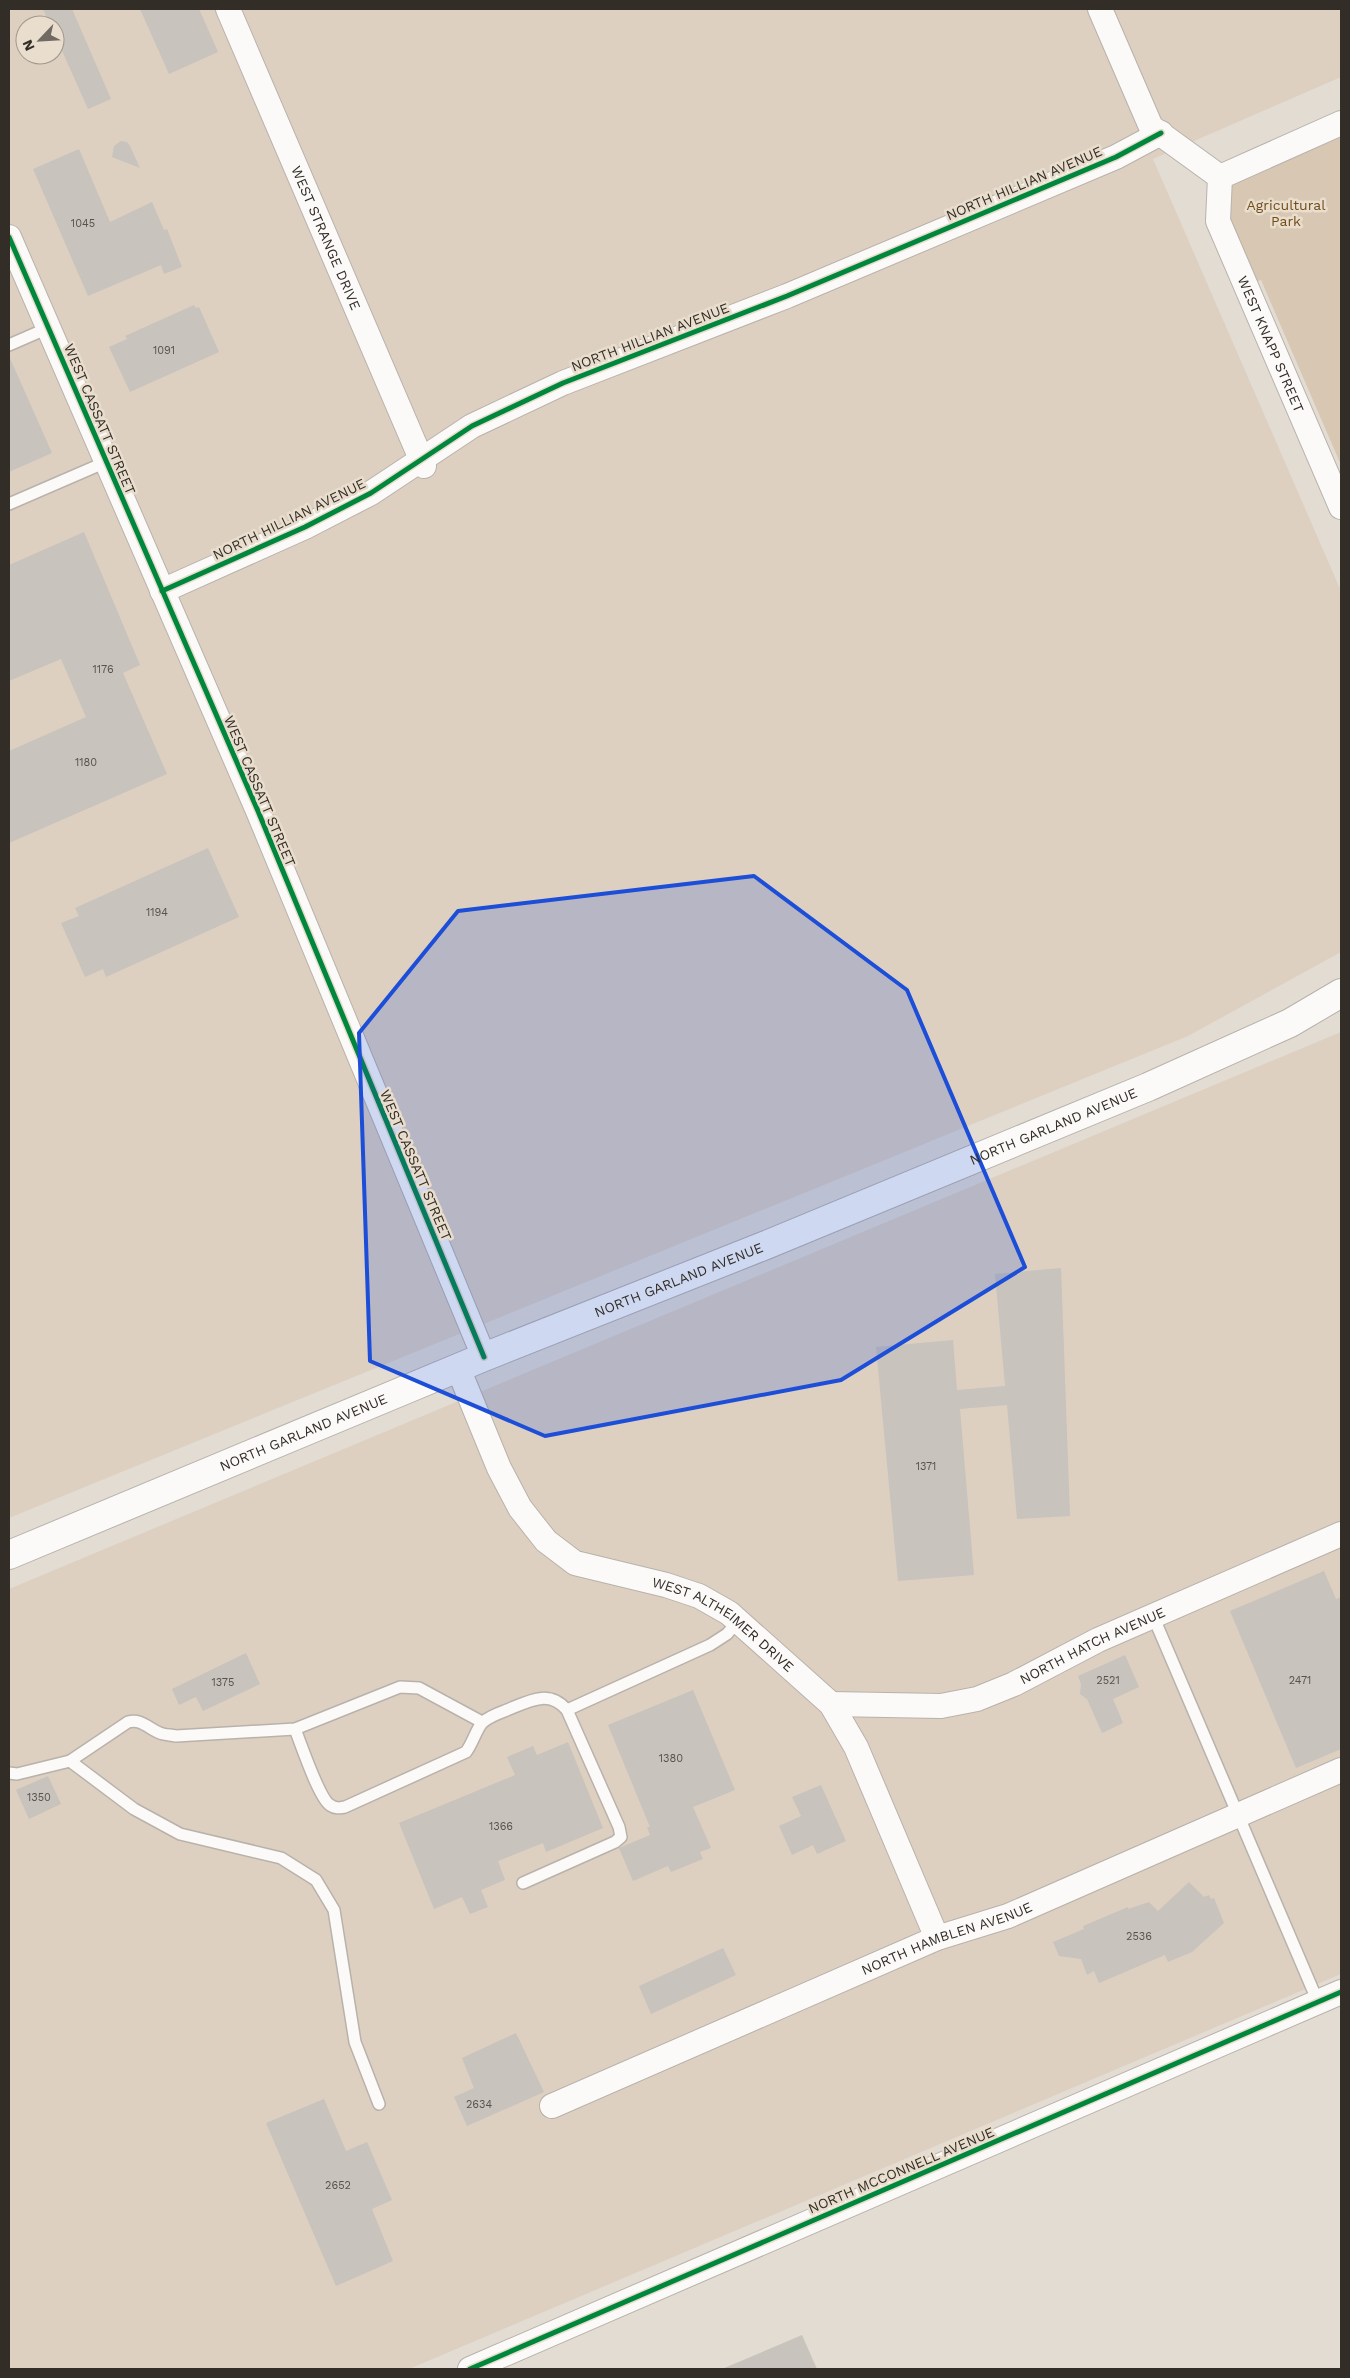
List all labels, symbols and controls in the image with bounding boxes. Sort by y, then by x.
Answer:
north arrow [15,15,65,65]
text: N [19,37,38,54]
street label: NORTH HILLIAN AVENUE [944,143,1104,223]
street label: WEST STRANGE DRIVE [288,163,364,312]
park label: Agricultural Park [1247,197,1326,229]
house number: 1045 [71,217,95,230]
street label: WEST KNAPP STREET [1235,273,1307,415]
street label: NORTH HILLIAN AVENUE [569,299,731,375]
street label: WEST CASSATT STREET [61,341,139,497]
house number: 1091 [153,344,175,357]
street label: NORTH HILLIAN AVENUE [210,475,368,563]
house number: 1176 [92,663,114,676]
street label: WEST CASSATT STREET [221,713,299,869]
house number: 1180 [75,756,97,769]
house number: 1194 [146,906,168,919]
street label: NORTH GARLAND AVENUE [967,1084,1140,1168]
street label: WEST CASSATT STREET [377,1087,455,1243]
street label: NORTH GARLAND AVENUE [592,1239,765,1320]
street label: NORTH GARLAND AVENUE [217,1390,390,1474]
house number: 1371 [916,1460,936,1473]
street label: WEST ALTHEIMER DRIVE [650,1574,797,1675]
street label: NORTH HATCH AVENUE [1017,1604,1167,1688]
house number: 2521 [1096,1674,1120,1687]
house number: 2471 [1289,1674,1311,1687]
house number: 1375 [212,1676,234,1689]
house number: 1380 [659,1752,683,1765]
house number: 1350 [27,1791,51,1804]
house number: 1366 [489,1820,513,1833]
street label: NORTH HAMBLEN AVENUE [859,1898,1034,1978]
house number: 2536 [1126,1930,1152,1943]
house number: 2634 [466,2098,492,2111]
street label: NORTH MCCONNELL AVENUE [806,2123,996,2217]
house number: 2652 [325,2179,351,2192]

